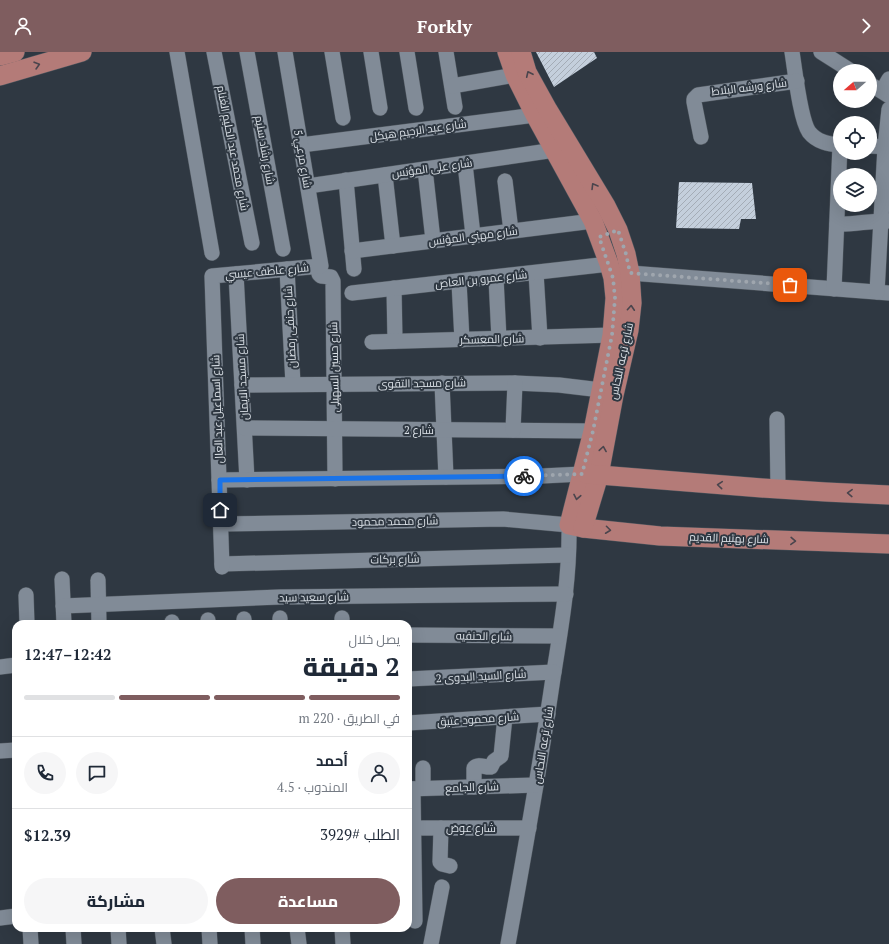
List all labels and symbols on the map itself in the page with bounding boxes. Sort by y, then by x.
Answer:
one-way arrow [34,61,41,70]
north arrow [833,64,877,108]
one-way arrow [526,71,534,78]
street label: شارع ورشه البلاط [710,75,788,100]
street label: شارع محمد عبد الحليم الغنام [213,84,252,212]
street label: شارع رشاد سليم [251,114,278,186]
street label: شارع عبد الرحيم هيكل [369,116,468,145]
street label: شارع مرعي 5 [289,129,315,190]
street label: شارع على المؤنس [391,155,473,182]
one-way arrow [592,183,599,190]
street label: شارع مهني المؤنس [428,224,519,250]
street label: شارع عاطف عيسي [225,260,310,283]
street label: شارع عمرو بن العاص [434,267,528,292]
pin [773,268,807,302]
street label: شارع حنفى رمضان [281,285,300,369]
one-way arrow [627,305,636,311]
street label: شارع ترعه النحاس [606,321,637,401]
street label: شارع حسين السهيلى [326,322,343,412]
street label: شارع المعسكر [459,331,524,348]
street label: شارع مسجد الايمان [233,333,252,421]
street label: شارع اسماعيل عبد العال [208,354,227,464]
street label: شارع مسجد التقوى [378,375,466,392]
street label: شارع 2 [404,423,434,438]
one-way arrow [598,446,607,453]
courier [504,456,544,496]
one-way arrow [717,480,723,489]
one-way arrow [847,489,853,497]
pin [203,493,237,527]
one-way arrow [573,493,581,500]
street label: شارع محمد محمود [352,513,438,530]
one-way arrow [604,525,611,534]
street label: شارع بهتيم القديم [689,530,769,547]
one-way arrow [790,536,796,545]
street label: شارع بركات [370,552,420,567]
street label: شارع سعيد سيد [279,589,349,606]
street label: شارع الحنفيه [456,629,512,644]
street label: شارع السيد البدوى 2 [435,667,527,686]
street label: شارع ترعه النحاس [530,705,557,785]
street label: شارع محمود عتيق [436,709,520,730]
street label: شارع الجامع [445,779,499,796]
street label: شارع عوض [446,821,496,836]

